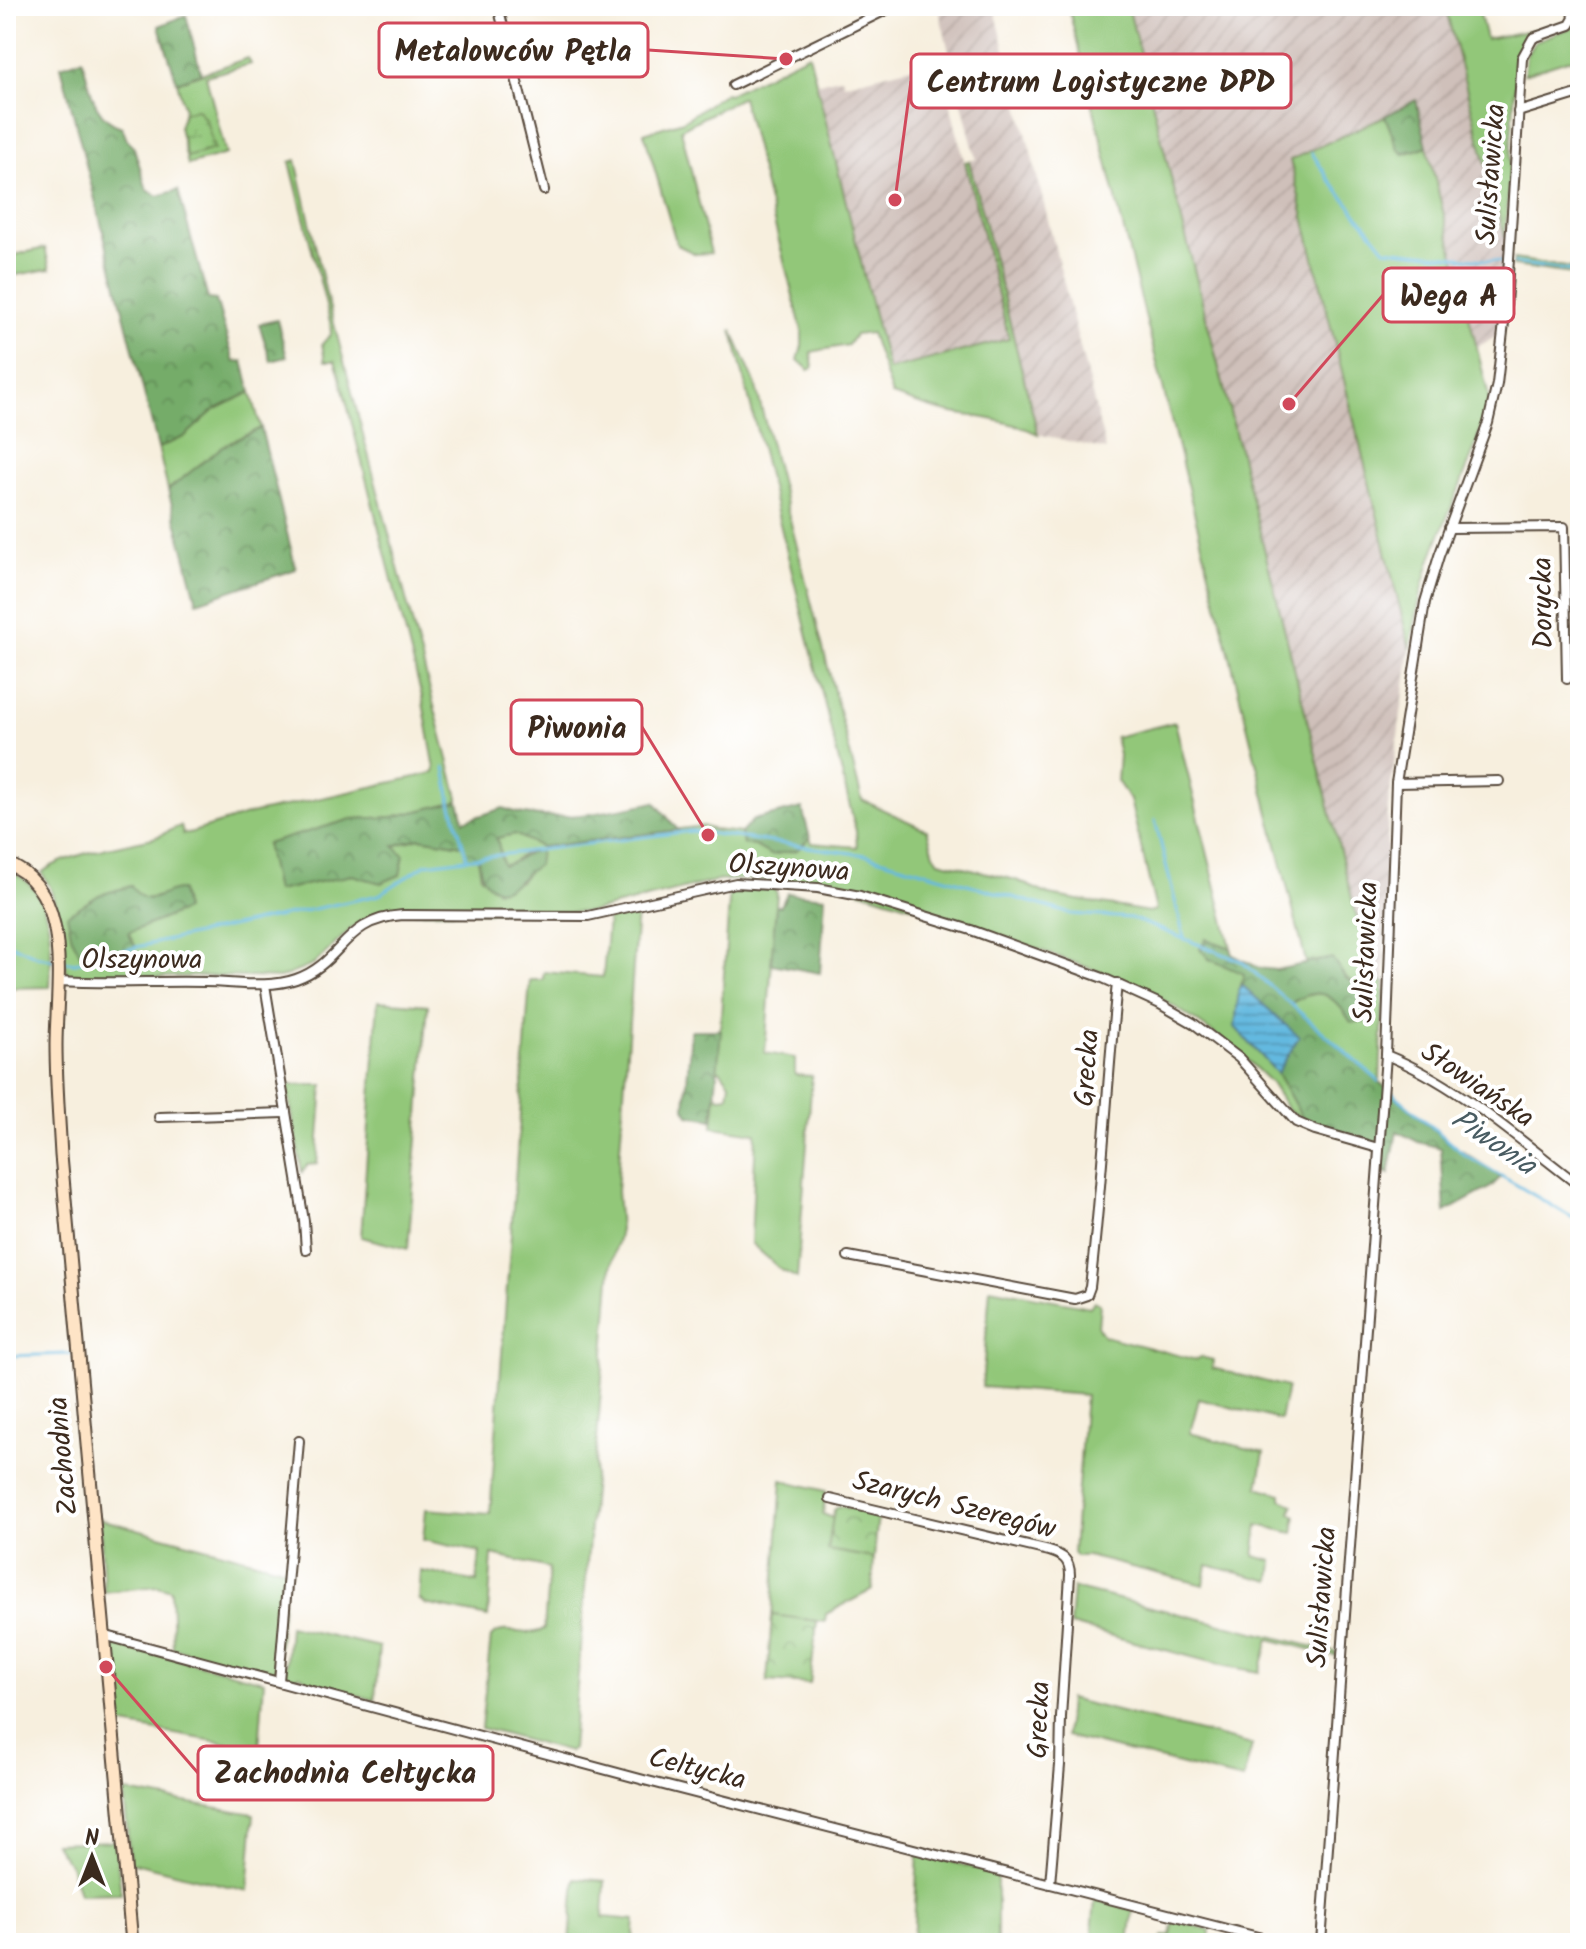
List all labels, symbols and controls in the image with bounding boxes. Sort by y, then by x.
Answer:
callout: Metalowców Pętla [379,23,648,77]
text: Metalowców Pętla [394,29,632,77]
callout: Centrum Logistyczne DPD [911,54,1291,108]
text: Centrum Logistyczne DPD [927,60,1275,108]
street label: Sulisławicka [1465,102,1519,246]
callout: Wega A [1383,268,1514,322]
text: Wega A [1400,274,1498,322]
street label: Dorycka [1521,557,1567,649]
callout: Piwonia [511,700,642,754]
text: Piwonia [528,706,626,754]
street label: Olszynowa [727,842,851,896]
street label: Sulisławicka [1342,881,1392,1023]
street label: Olszynowa [82,938,203,983]
street label: Grecka [1063,1028,1113,1108]
street label: Słowiańska [1411,1031,1543,1141]
water label: Piwonia [1440,1097,1547,1190]
street label: Zachodnia [36,1395,92,1517]
street label: Szarych Szeregów [848,1459,1060,1553]
street label: Sulisławicka [1296,1525,1350,1669]
street label: Grecka [1016,1680,1064,1760]
street label: Celtycka [644,1736,750,1804]
callout: Zachodnia Celtycka [198,1746,493,1800]
text: Zachodnia Celtycka [214,1751,476,1799]
north arrow [52,1817,132,1897]
text: N [85,1822,99,1857]

